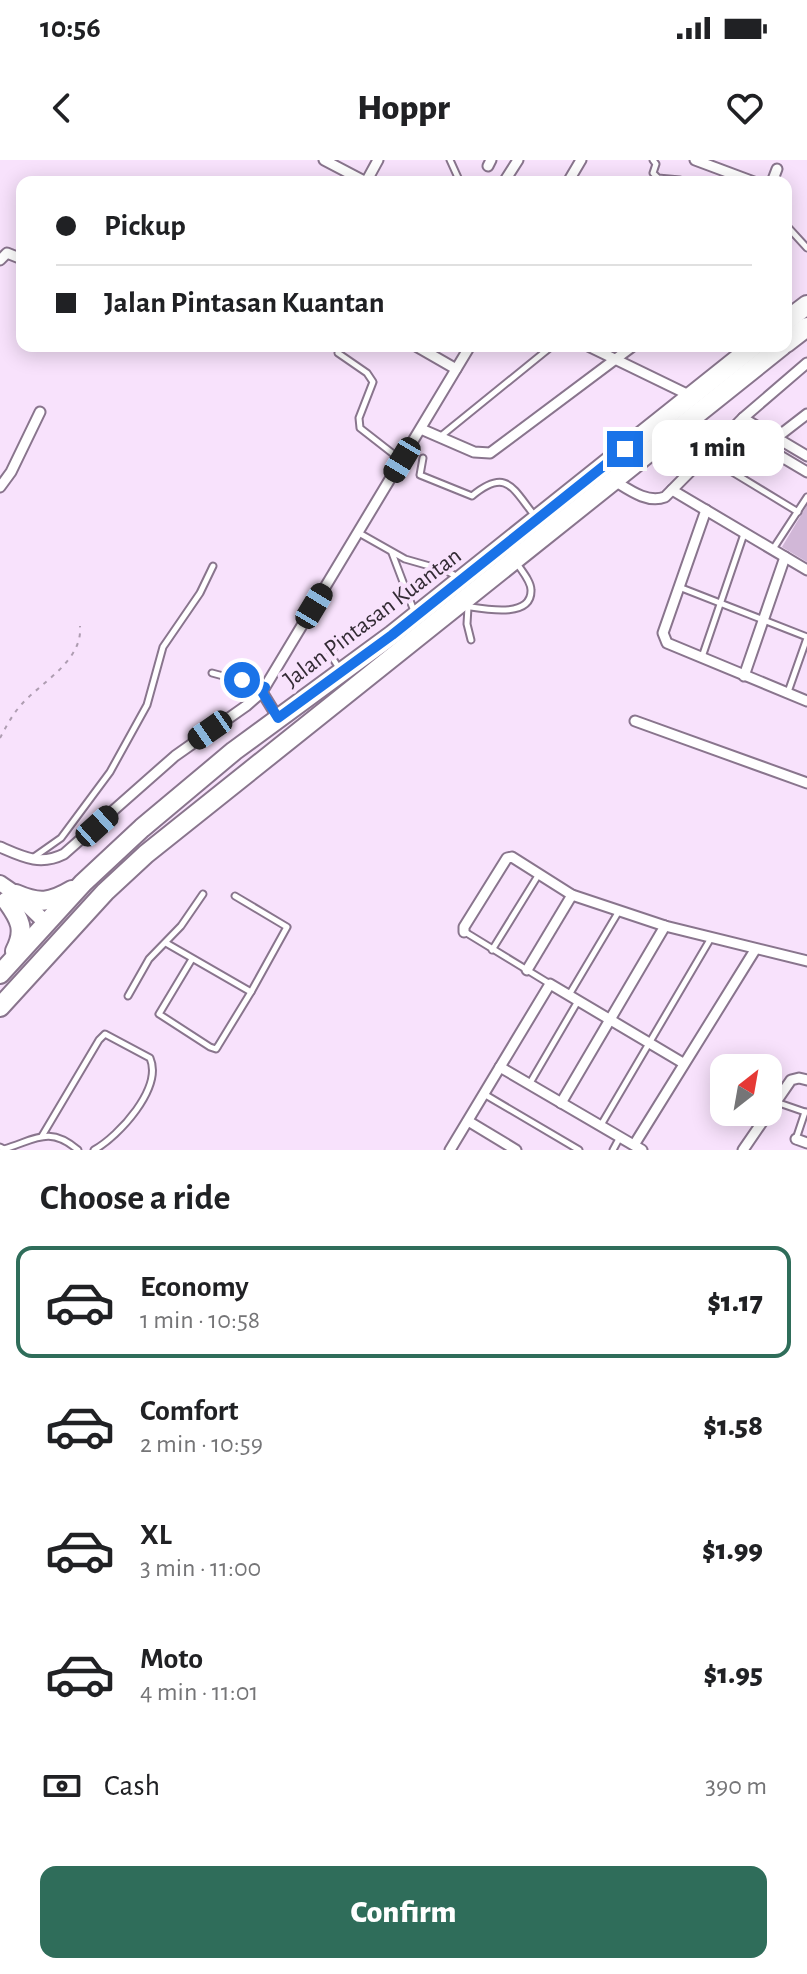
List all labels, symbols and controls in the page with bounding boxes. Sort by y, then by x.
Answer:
text: 10:56 [40,13,101,43]
icon: back [40,86,84,130]
icon: heart [723,86,767,130]
text: Hoppr [357,90,450,126]
text: Pickup [104,211,186,241]
text: Jalan Pintasan Kuantan [104,288,385,318]
callout: 1 min [653,421,785,477]
route end [607,431,643,467]
car [379,433,425,487]
text: 1 min [690,435,746,461]
street label: Jalan Pintasan Kuantan [279,543,466,692]
car [291,579,337,633]
route start [224,662,260,698]
car [183,706,237,754]
car [71,801,123,851]
north arrow [710,1054,782,1126]
map controls [710,1054,782,1126]
text: Choose a ride [40,1180,230,1216]
icon: car [44,1266,116,1338]
text: Economy [140,1272,249,1302]
text: $1.17 [707,1287,763,1317]
text: 1 min · 10:58 [140,1307,260,1333]
icon: car [44,1390,116,1462]
text: Comfort [140,1396,239,1426]
text: $1.58 [703,1411,763,1441]
text: 2 min · 10:59 [140,1431,263,1457]
icon: car [44,1514,116,1586]
text: XL [140,1520,172,1550]
text: $1.99 [702,1535,763,1565]
text: 3 min · 11:00 [140,1555,261,1581]
icon: car [44,1638,116,1710]
text: Moto [140,1644,203,1674]
text: $1.95 [704,1659,763,1689]
text: 4 min · 11:01 [140,1679,258,1705]
icon: cash [40,1764,84,1808]
text: Cash [104,1771,160,1801]
text: 390 m [705,1773,767,1799]
button: Confirm [40,1866,767,1958]

